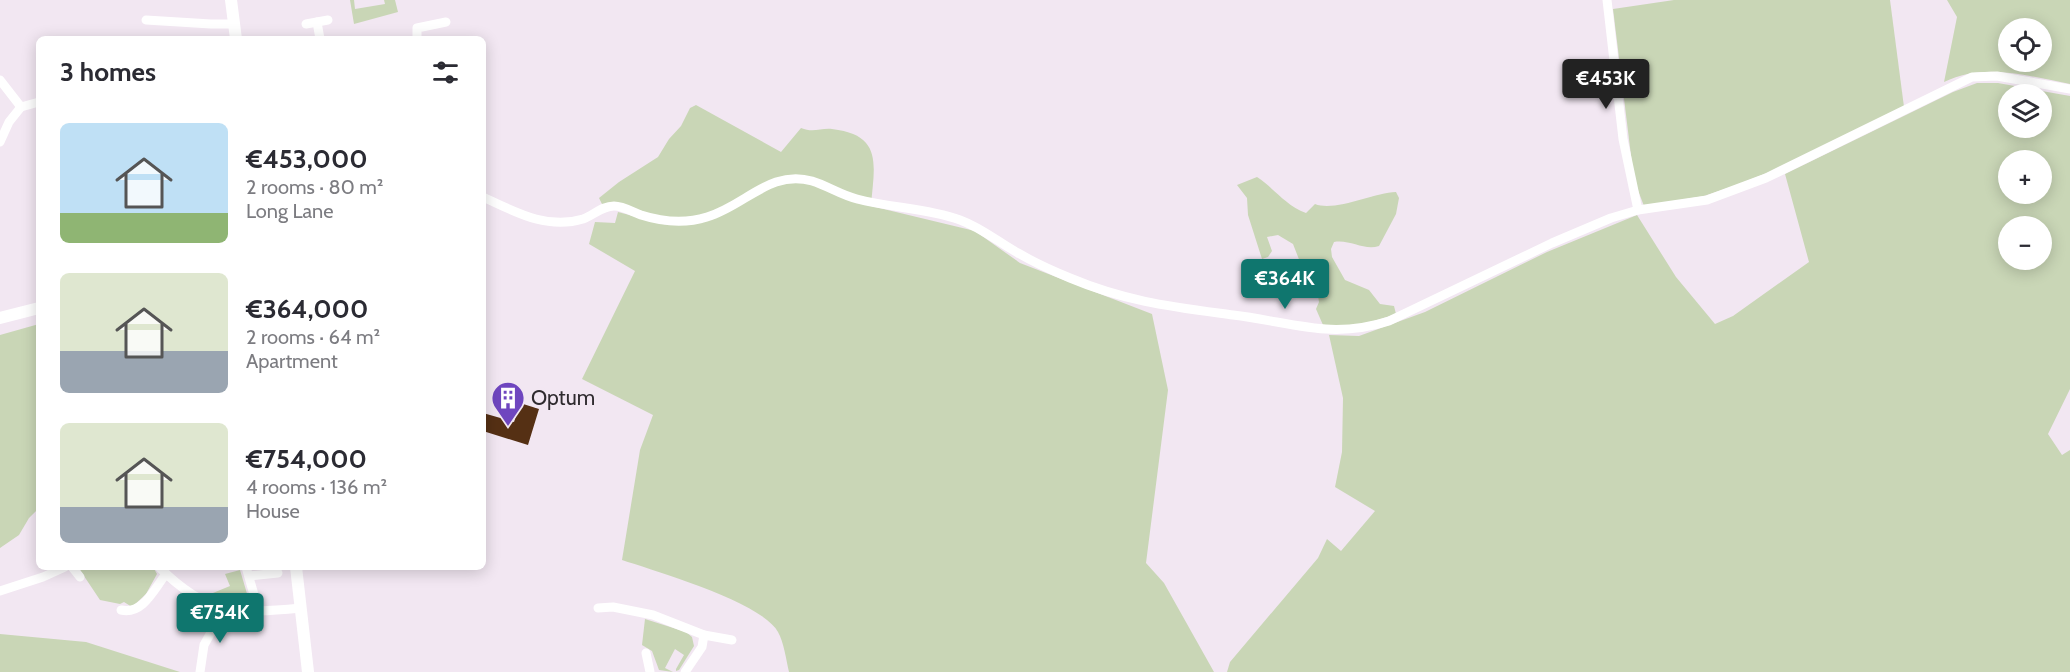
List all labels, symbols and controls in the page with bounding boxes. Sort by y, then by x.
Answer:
map controls [1998,18,2052,270]
button: locate [1998,18,2052,72]
text: 3 homes [60,56,156,88]
icon: filters [429,56,462,89]
pin: €453K [1564,59,1648,110]
text: €453K [1576,66,1636,90]
button: layers [1998,84,2052,138]
text: €453,000 [246,143,368,175]
icon: home [108,147,180,219]
button: + [1998,150,2052,204]
text: 2 rooms · 80 m² [246,175,383,199]
text: Long Lane [246,199,334,223]
button: − [1998,216,2052,270]
pin: €364K [1243,259,1327,310]
text: €364K [1255,266,1315,290]
text: €364,000 [246,293,368,325]
icon: home [108,297,180,369]
text: 2 rooms · 64 m² [246,325,380,349]
text: Apartment [246,349,338,373]
building icon: Optum [490,380,526,427]
place label: Optum [531,385,595,410]
text: €754,000 [246,443,367,475]
icon: home [108,447,180,519]
text: 4 rooms · 136 m² [246,475,387,499]
text: House [246,499,300,523]
pin: €754K [178,593,262,644]
text: €754K [191,600,249,624]

